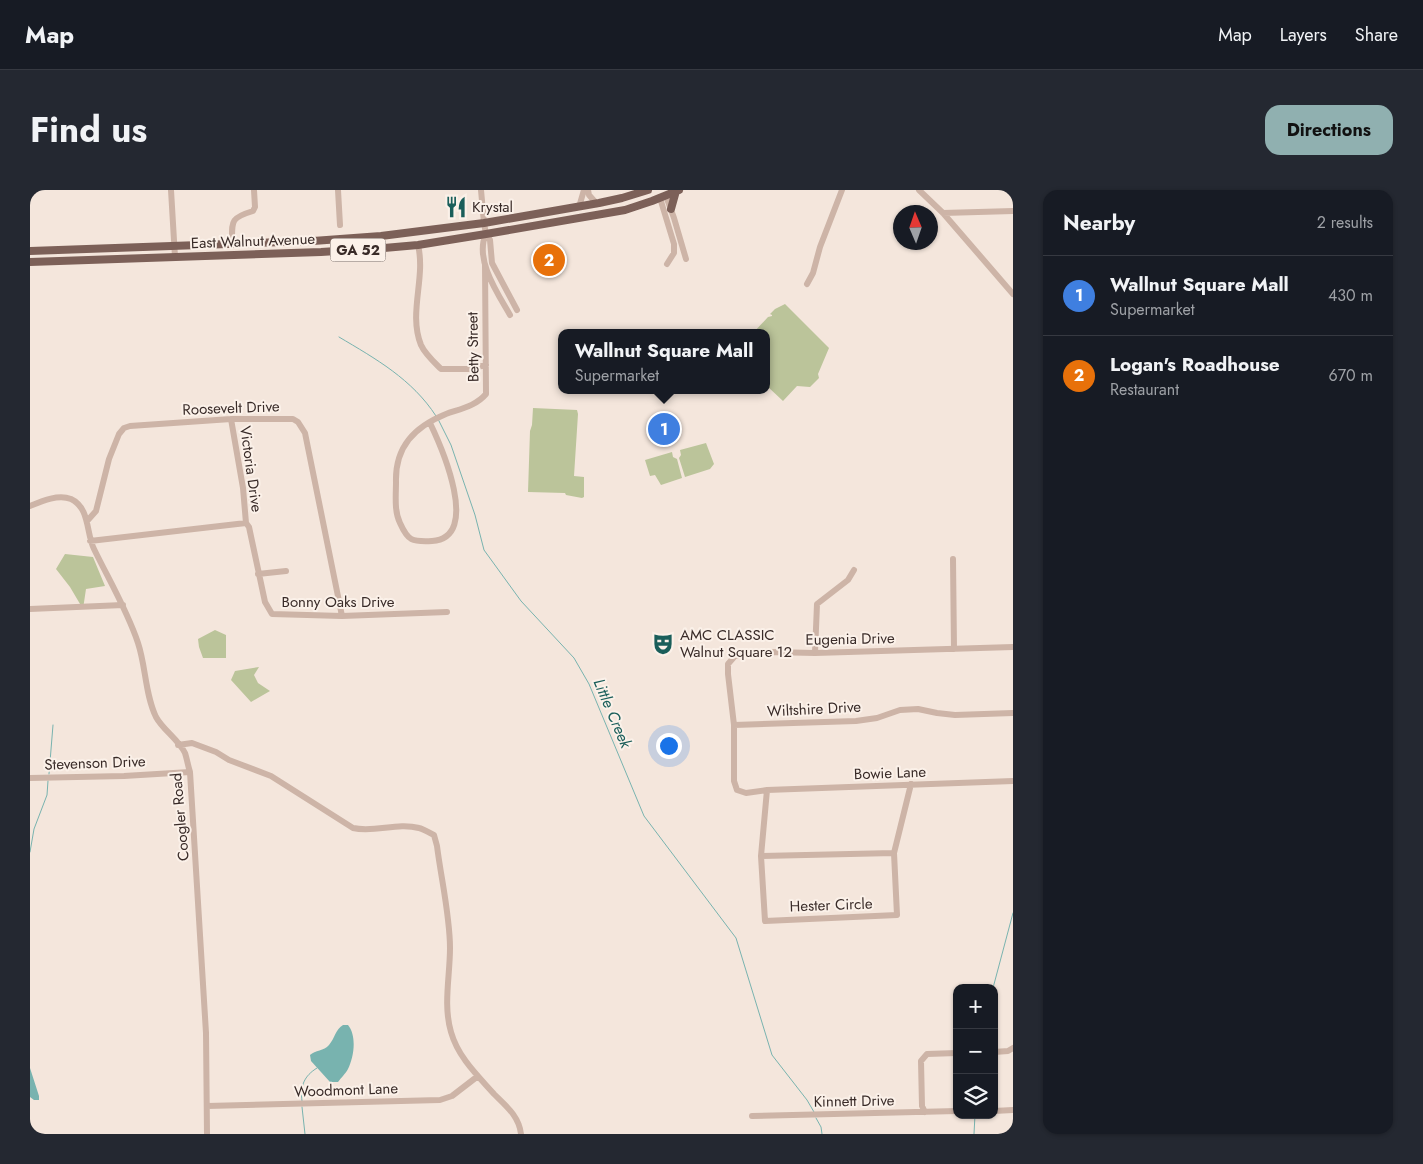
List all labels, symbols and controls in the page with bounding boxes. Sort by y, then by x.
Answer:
text: Map [25,17,74,52]
text: Map [1218,22,1252,48]
text: Layers [1280,22,1327,48]
text: Share [1355,22,1398,48]
text: Find us [30,105,147,155]
button: Directions [1265,105,1393,155]
restaurant icon: Krystal [443,194,469,220]
place label: Krystal [472,196,513,218]
north arrow [893,205,938,250]
text: Nearby [1063,208,1135,238]
text: 2 results [1317,211,1373,234]
street label: East Walnut Avenue [191,228,316,254]
road number: GA 52 [330,238,386,262]
pin: 2 [533,241,565,279]
text: Wallnut Square Mall [1110,271,1289,298]
text: 1 [1075,284,1083,307]
text: 430 m [1328,284,1373,307]
text: Supermarket [1110,298,1195,321]
street label: Betty Street [461,311,485,382]
popup [558,329,770,394]
text: Wallnut Square Mall [575,337,753,364]
text: Logan's Roadhouse [1110,351,1280,378]
text: Supermarket [575,364,659,387]
text: 2 [1074,364,1084,387]
text: 670 m [1329,364,1373,387]
text: Restaurant [1110,378,1179,401]
street label: Roosevelt Drive [182,395,280,421]
pin: 1 [648,410,680,448]
street label: Victoria Drive [234,424,268,514]
street label: Bonny Oaks Drive [282,591,395,613]
place label: AMC CLASSIC Walnut Square 12 [680,624,792,663]
street label: Eugenia Drive [805,627,895,651]
theatre icon: AMC CLASSIC Walnut Square 12 [650,631,676,657]
water label: Little Creek [588,675,638,753]
street label: Wiltshire Drive [766,696,862,722]
your location [656,733,682,759]
street label: Stevenson Drive [44,750,146,776]
street label: Bowie Lane [854,761,927,785]
street label: Coogler Road [165,772,195,862]
street label: Hester Circle [789,893,873,917]
map controls [953,984,998,1119]
button: + [953,984,998,1029]
button: − [953,1029,998,1074]
button: layers [953,1074,998,1119]
street label: Woodmont Lane [294,1077,399,1103]
street label: Kinnett Drive [813,1089,895,1113]

